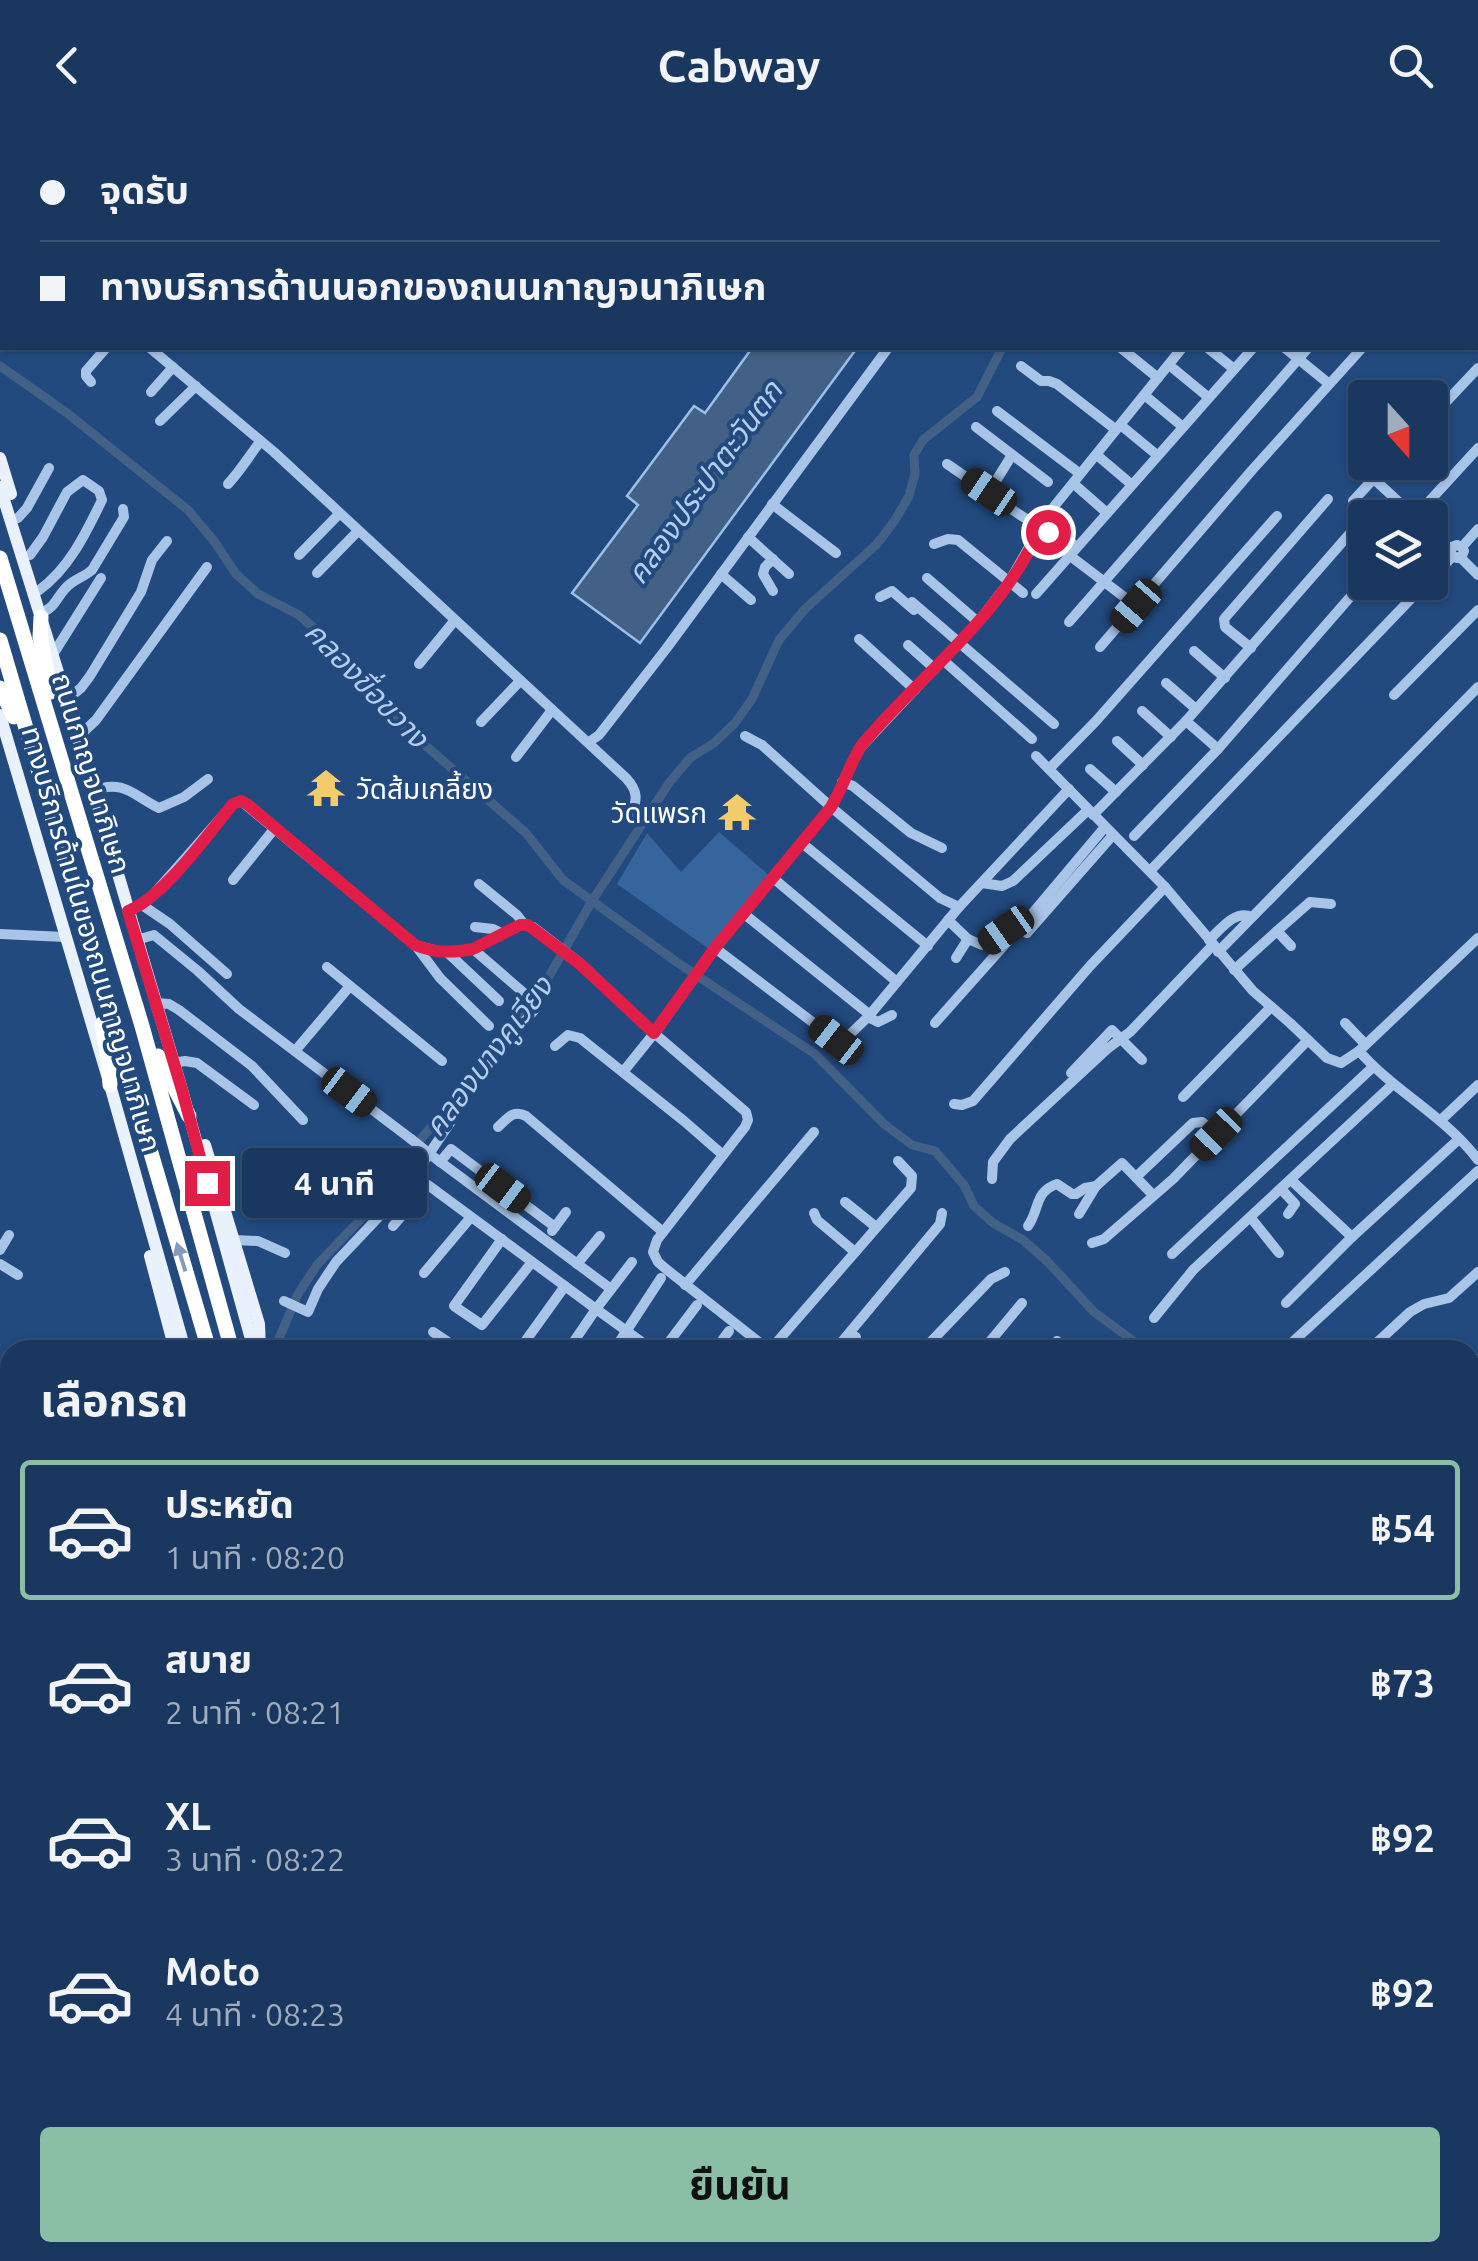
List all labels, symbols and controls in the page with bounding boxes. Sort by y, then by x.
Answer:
icon: back [40,38,95,93]
icon: search [1383,38,1438,93]
text: Cabway [658,40,820,91]
text: จุดรับ [100,169,189,211]
text: ทางบริการด้านนอกของถนนกาญจนาภิเษก [100,265,766,307]
water label: คลองประปาตะวันตก [619,373,789,590]
north arrow [1348,380,1448,480]
map controls [1348,380,1448,600]
car [956,463,1022,521]
button: layers [1348,500,1448,600]
route start [1026,510,1071,555]
car [1105,574,1167,638]
water label: คลองขื่อขวาง [299,612,439,755]
street label: ถนนกาญจนาภิเษก [47,669,137,877]
street label: ทางบริการด้านในของถนนกาญจนาภิเษก [16,723,168,1155]
temple icon: วัดส้มเกลี้ยง [305,767,347,809]
place label: วัดส้มเกลี้ยง [356,770,493,804]
temple icon: วัดแพรก [716,791,758,833]
place label: วัดแพรก [611,797,707,828]
car [973,901,1039,959]
water label: คลองบางคูเวียง [417,968,562,1144]
car [803,1010,869,1070]
car [316,1062,382,1122]
car [1184,1102,1248,1166]
callout: 4 นาที [242,1148,427,1218]
car [470,1158,536,1218]
route end [185,1161,230,1206]
text: 4 นาที [294,1165,375,1201]
one-way arrow [173,1241,188,1271]
text: เลือกรถ [40,1374,188,1425]
text: ประหยัด [165,1483,294,1525]
icon: car [45,1485,135,1575]
text: ฿54 [1370,1507,1435,1549]
text: 1 นาที · 08:20 [165,1539,345,1575]
text: สบาย [165,1638,252,1680]
icon: car [45,1640,135,1730]
text: ฿73 [1370,1662,1435,1704]
text: 2 นาที · 08:21 [165,1694,345,1730]
icon: car [45,1795,135,1885]
text: XL [165,1795,211,1837]
text: ฿92 [1370,1817,1435,1859]
text: 3 นาที · 08:22 [165,1841,345,1877]
icon: car [45,1950,135,2040]
text: Moto [165,1950,260,1992]
text: ฿92 [1370,1972,1435,2014]
text: 4 นาที · 08:23 [165,1996,345,2032]
button: ยืนยัน [40,2127,1440,2242]

